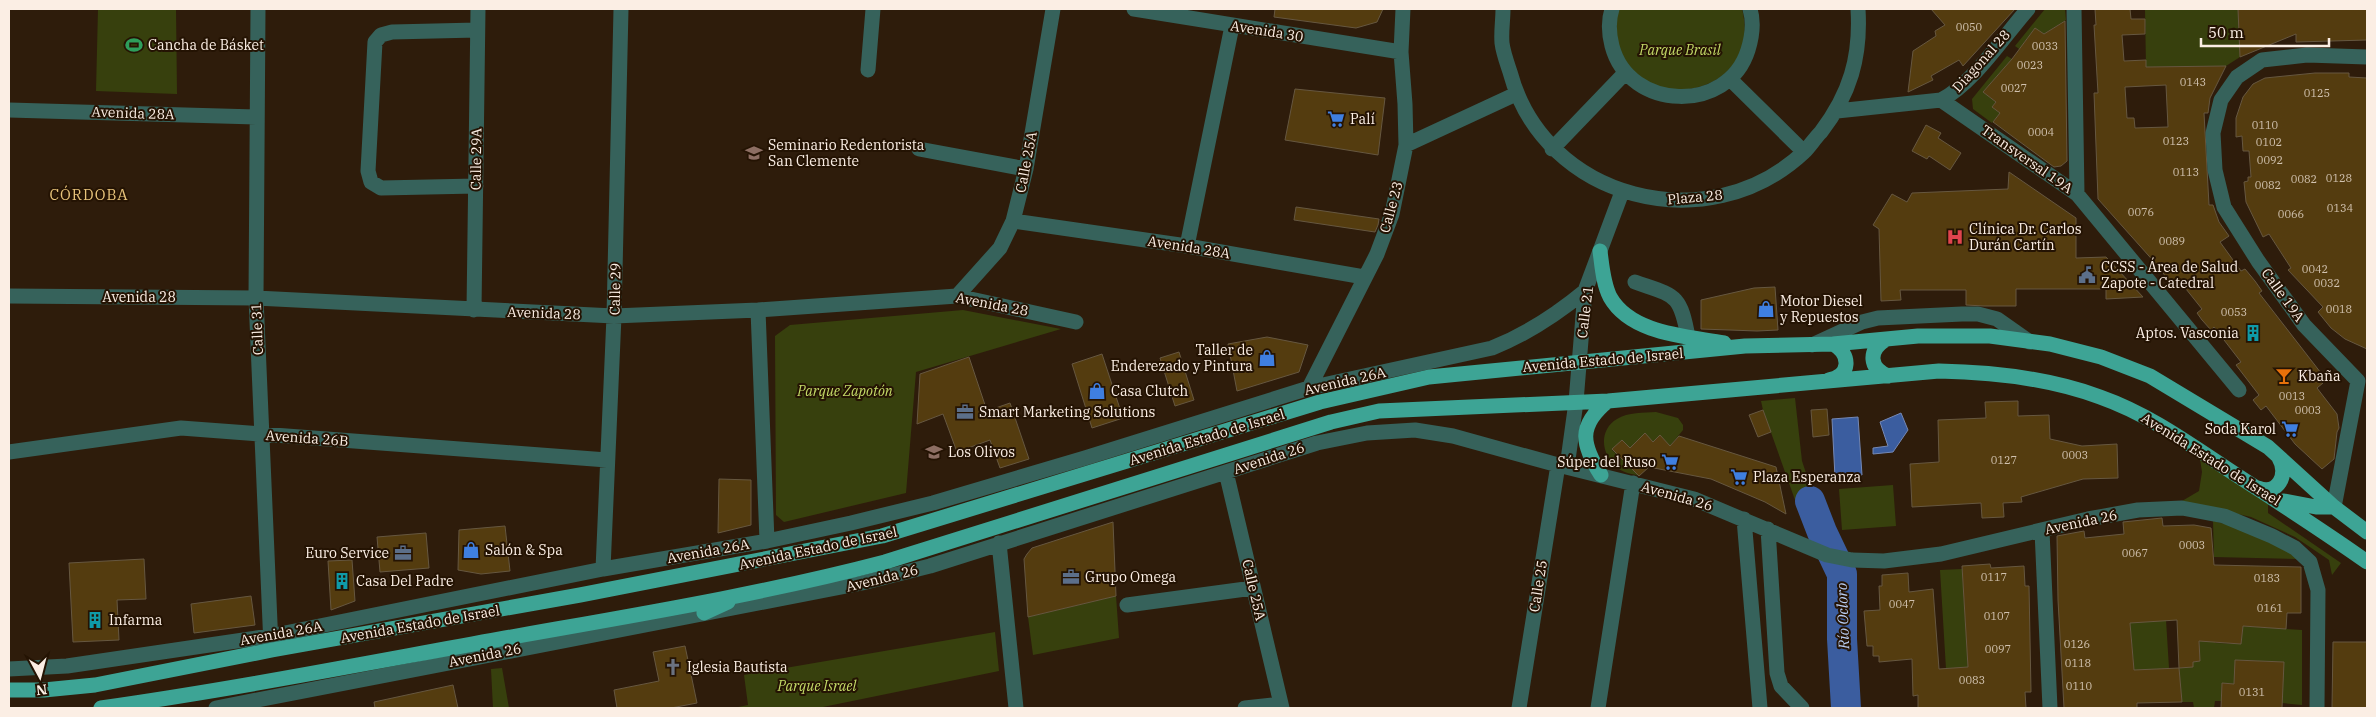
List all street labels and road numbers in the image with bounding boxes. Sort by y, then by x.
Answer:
street label: Avenida 30 [1229,16,1305,46]
street label: Diagonal 28 [1948,26,2014,96]
street label: Avenida 28A [91,103,175,123]
street label: Transversal 19A [1978,121,2077,198]
street label: Calle 29A [466,127,486,190]
street label: Calle 25A [1011,129,1041,194]
street label: Calle 23 [1376,179,1406,235]
street label: Plaza 28 [1667,186,1723,208]
street label: Avenida 28A [1146,232,1232,262]
street label: Calle 29 [606,263,624,315]
street label: Calle 19A [2257,265,2309,326]
street label: Calle 21 [1573,285,1597,339]
street label: Avenida 28 [102,288,176,306]
street label: Avenida 28 [954,288,1030,320]
street label: Calle 31 [247,302,267,356]
street label: Avenida 28 [507,303,581,323]
street label: Avenida Estado de Israel [1522,344,1684,376]
street label: Avenida 26A [1302,363,1388,399]
street label: Avenida Estado de Israel [1127,405,1287,469]
street label: Avenida Estado de Israel [2138,409,2284,509]
street label: Avenida 26B [265,426,349,450]
street label: Avenida 26 [1231,438,1307,478]
street label: Avenida 26 [1639,477,1715,515]
street label: Avenida 26 [2043,506,2119,538]
street label: Avenida Estado de Israel [737,522,899,574]
street label: Avenida 26A [665,535,751,567]
street label: Calle 25A [1238,558,1270,623]
street label: Calle 25 [1525,559,1551,613]
street label: Avenida 26 [844,560,920,596]
street label: Avenida Estado de Israel [339,601,501,647]
street label: Avenida 26A [238,617,324,649]
street label: Avenida 26 [447,639,523,671]

